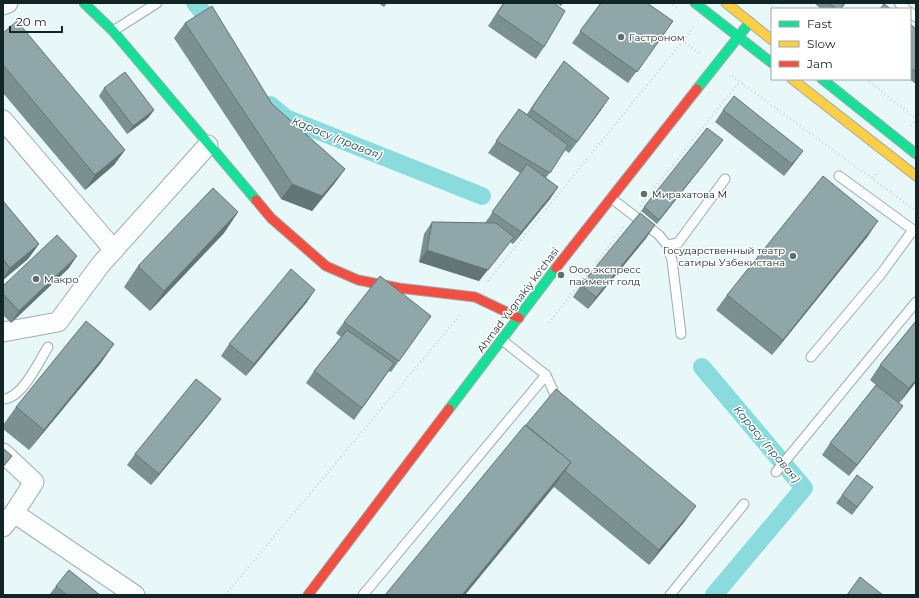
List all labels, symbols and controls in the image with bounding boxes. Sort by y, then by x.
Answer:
scale bar [10,8,62,34]
legend [771,8,911,80]
text: 20 m [16,14,47,29]
text: Fast [807,16,832,31]
place label: Гастроном [629,31,685,44]
marker: Гастроном [616,32,626,42]
text: Slow [807,36,836,51]
text: Jam [806,56,833,71]
water label: Карасу (правая) [290,113,385,163]
place label: Мирахатова М [652,188,727,201]
marker: Мирахатова М [639,189,649,199]
place label: Государственный театр сатиры Узбекистана [663,244,785,269]
street label: Ahmad Yugnakiy ko'chasi [474,245,562,355]
marker: Государственный театр сатиры Узбекистана [788,251,798,261]
place label: Ооо экспресс паймент голд [569,263,641,288]
marker: Ооо экспресс паймент голд [556,270,566,280]
place label: Макро [44,273,79,286]
marker: Макро [31,274,41,284]
water label: Карасу (правая) [731,403,804,486]

